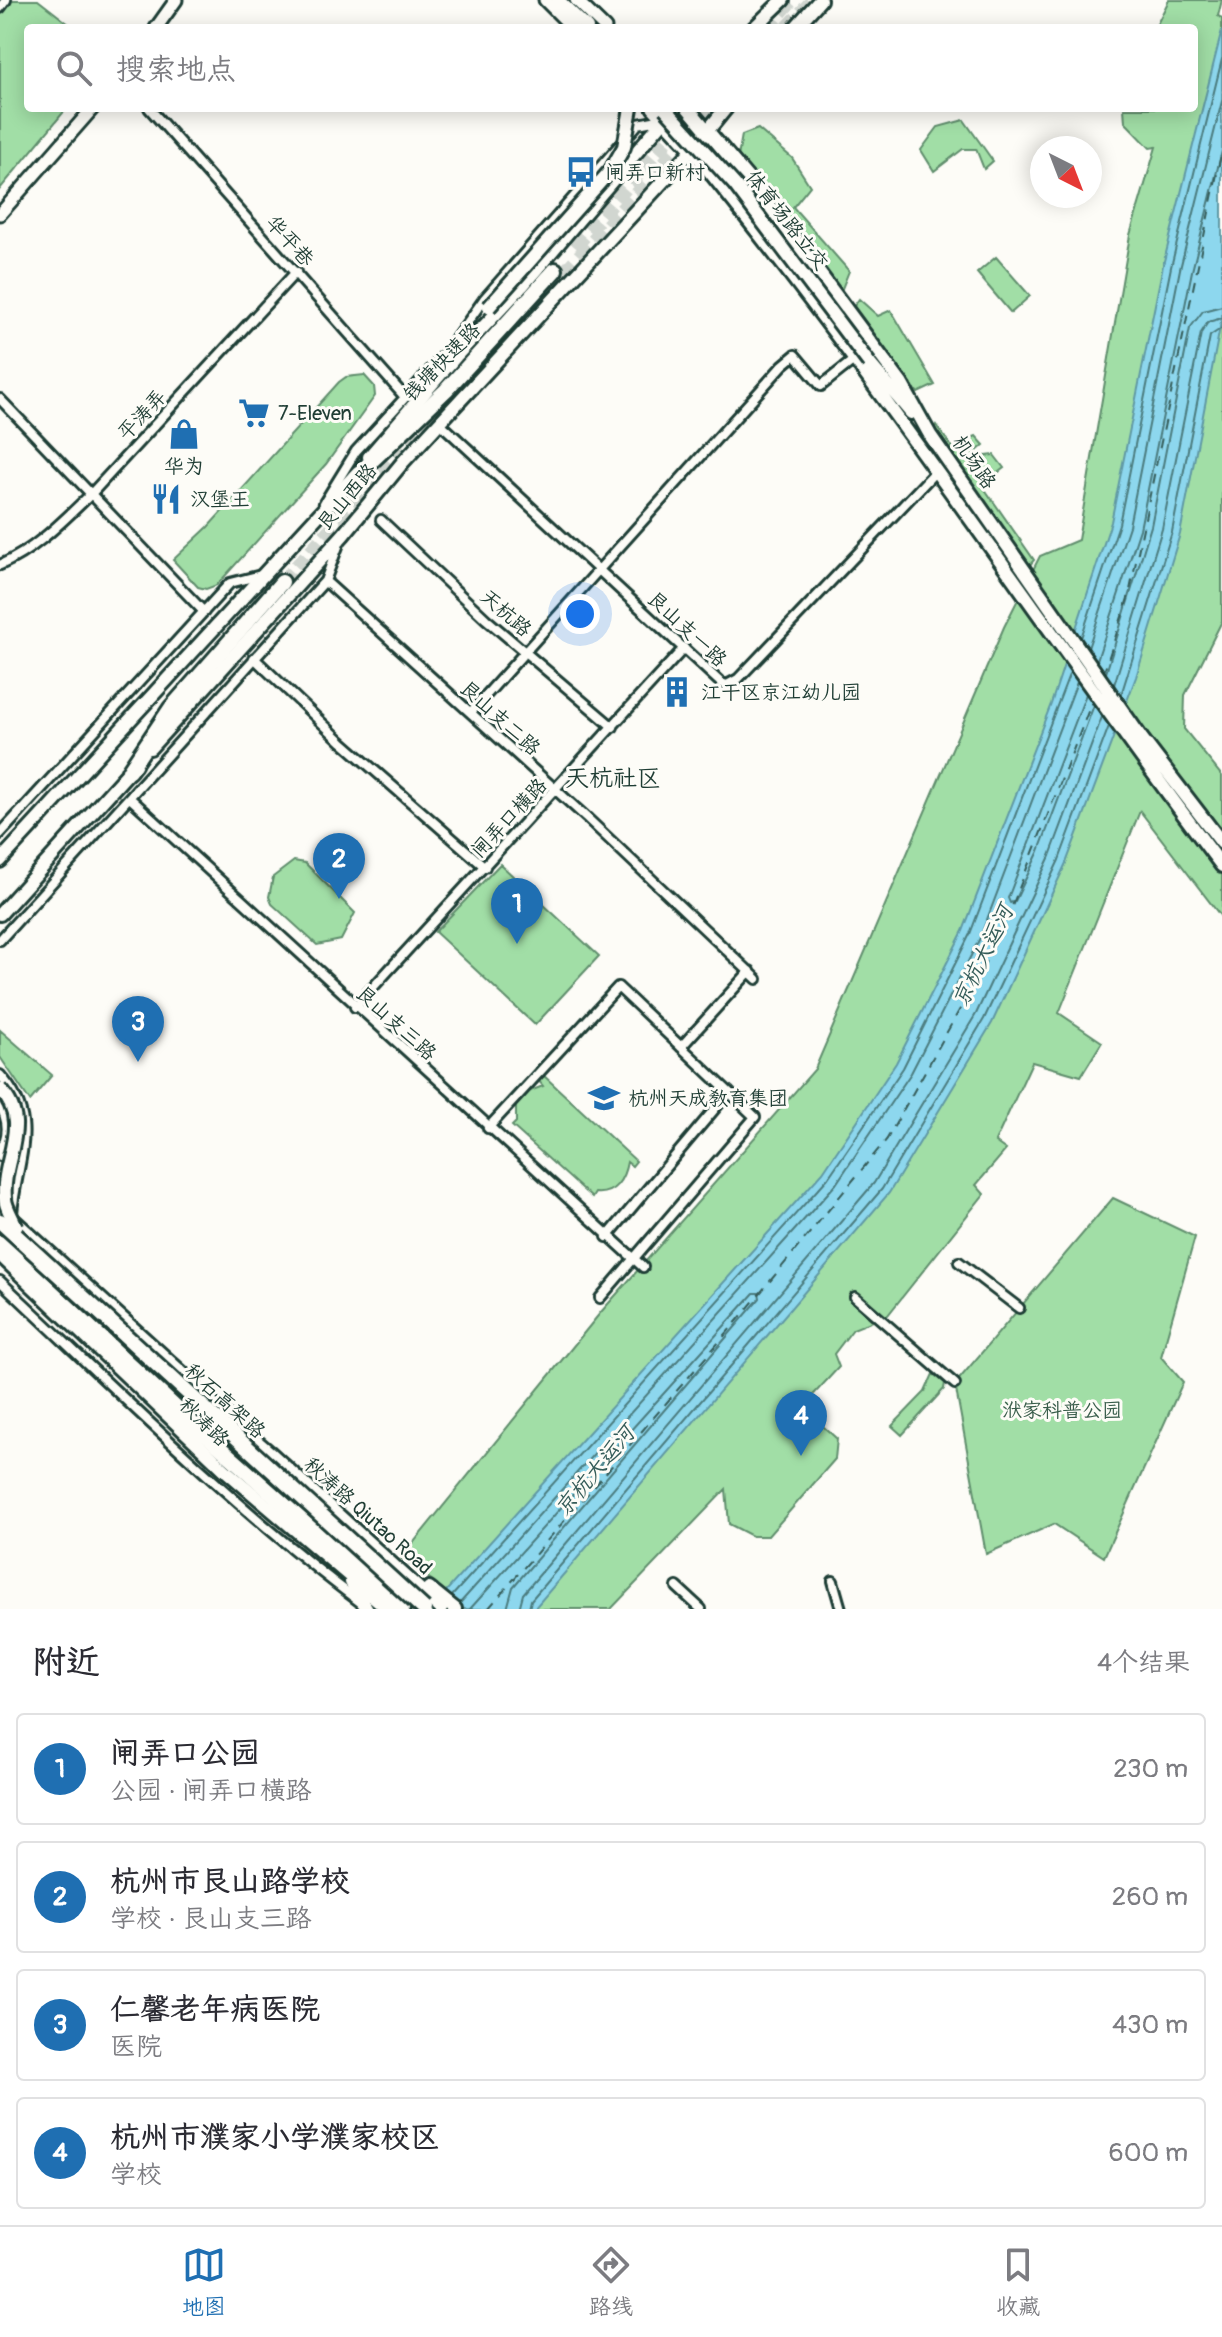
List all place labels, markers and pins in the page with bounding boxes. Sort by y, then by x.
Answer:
bus stop icon: 闸弄口新村 [564,155,598,189]
place label: 闸弄口新村 [605,160,705,185]
supermarket icon: 7-Eleven [237,396,271,430]
place label: 7-Eleven [278,401,352,426]
shop icon: 华为 [167,417,201,451]
place label: 华为 [164,454,204,479]
restaurant icon: 汉堡王 [149,482,183,516]
place label: 汉堡王 [190,487,250,512]
building icon: 江干区京江幼儿园 [660,675,694,709]
place label: 江干区京江幼儿园 [701,680,861,705]
pin: 2 [313,833,365,899]
pin: 1 [491,878,543,944]
pin: 3 [112,996,164,1062]
school or university icon: 杭州天成教育集团 [587,1081,621,1115]
place label: 杭州天成教育集团 [628,1086,788,1111]
pin: 4 [775,1390,827,1456]

